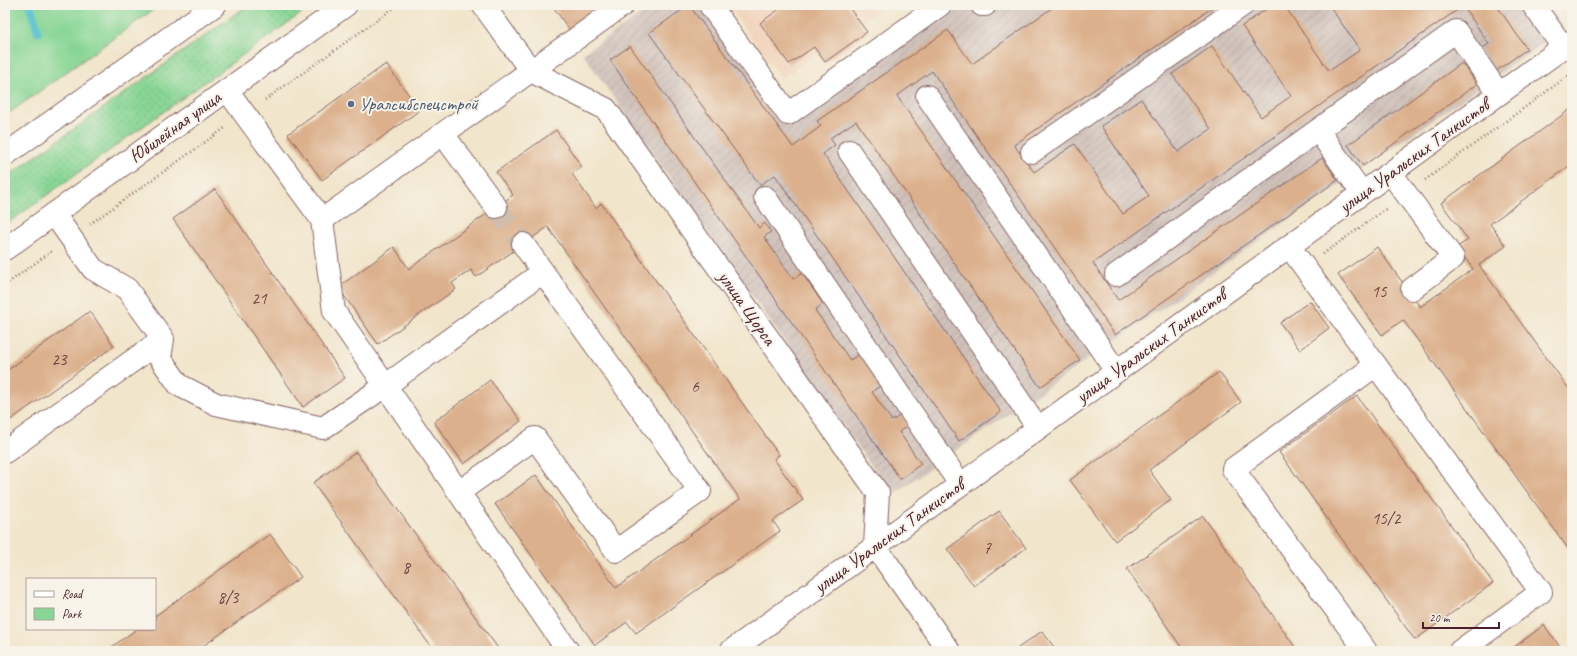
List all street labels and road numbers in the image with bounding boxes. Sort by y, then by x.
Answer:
street label: Юбилейная улица [124,85,227,168]
street label: улица Уральских Танкистов [1333,91,1497,219]
street label: улица Щорса [712,265,782,351]
street label: улица Уральских Танкистов [1070,281,1234,409]
street label: улица Уральских Танкистов [808,471,972,599]

